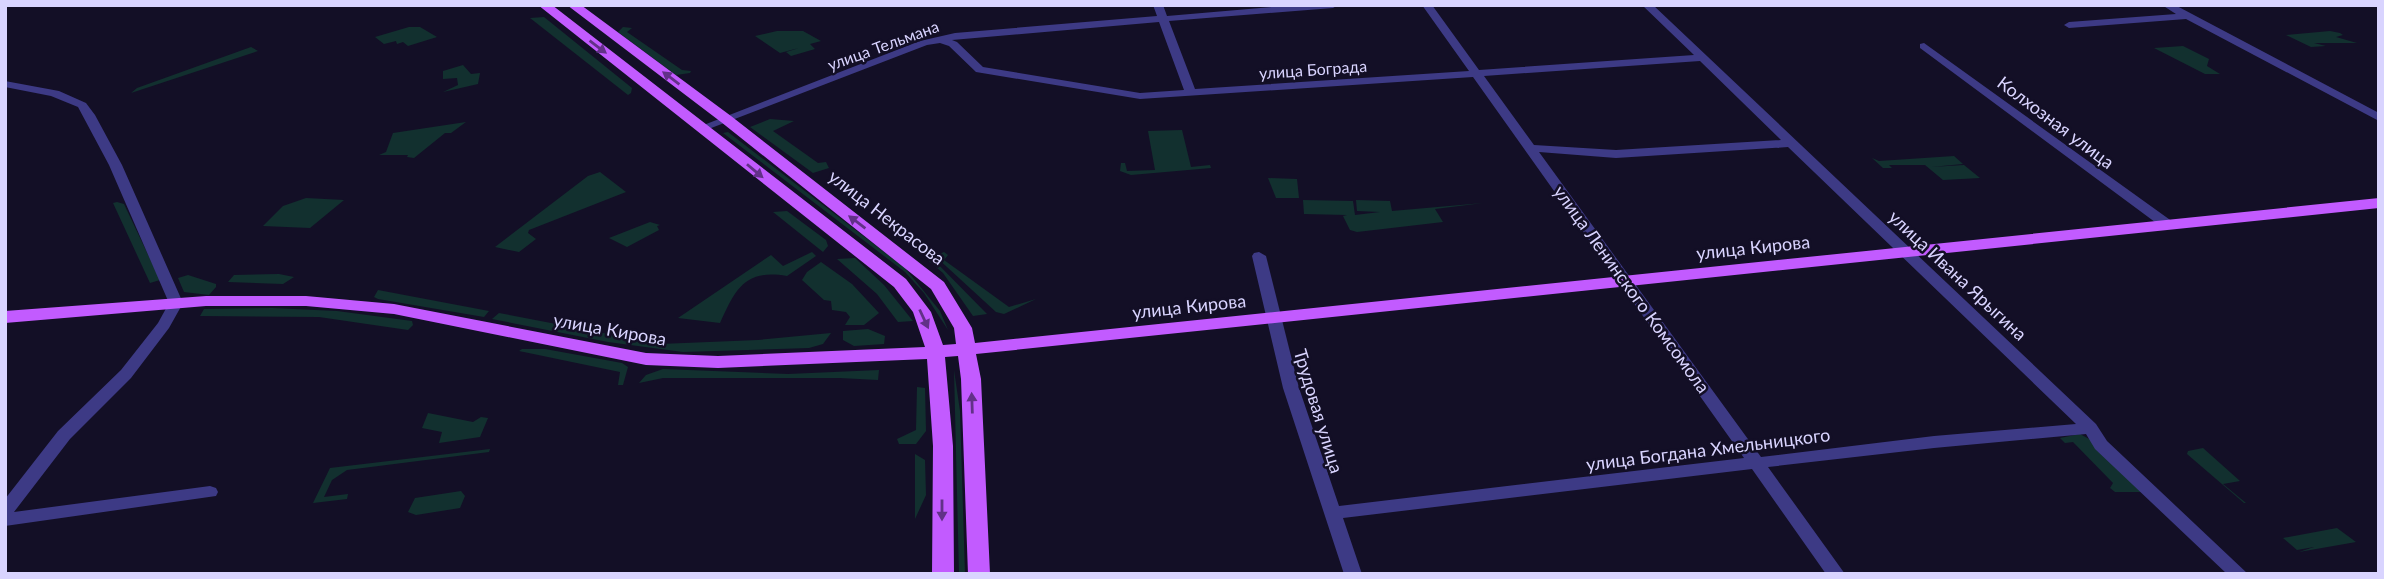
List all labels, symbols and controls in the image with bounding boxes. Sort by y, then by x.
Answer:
street label: улица Тельмана [825,16,941,74]
one-way arrow [589,39,607,53]
street label: улица Бограда [1258,56,1368,82]
street label: Колхозная улица [1993,71,2119,173]
one-way arrow [662,72,680,86]
one-way arrow [746,163,763,178]
street label: улица Некрасова [824,165,950,269]
street label: улица Ленинского Комсомола [1549,181,1715,397]
street label: улица Ивана Ярыгина [1884,205,2032,345]
one-way arrow [848,215,866,229]
street label: улица Кирова [1695,230,1811,264]
street label: улица Кирова [1131,289,1247,323]
street label: улица Кирова [552,308,668,350]
one-way arrow [918,309,930,329]
street label: Трудовая улица [1290,346,1348,476]
one-way arrow [967,391,978,413]
street label: улица Богдана Хмельницкого [1585,423,1831,475]
one-way arrow [936,500,948,522]

